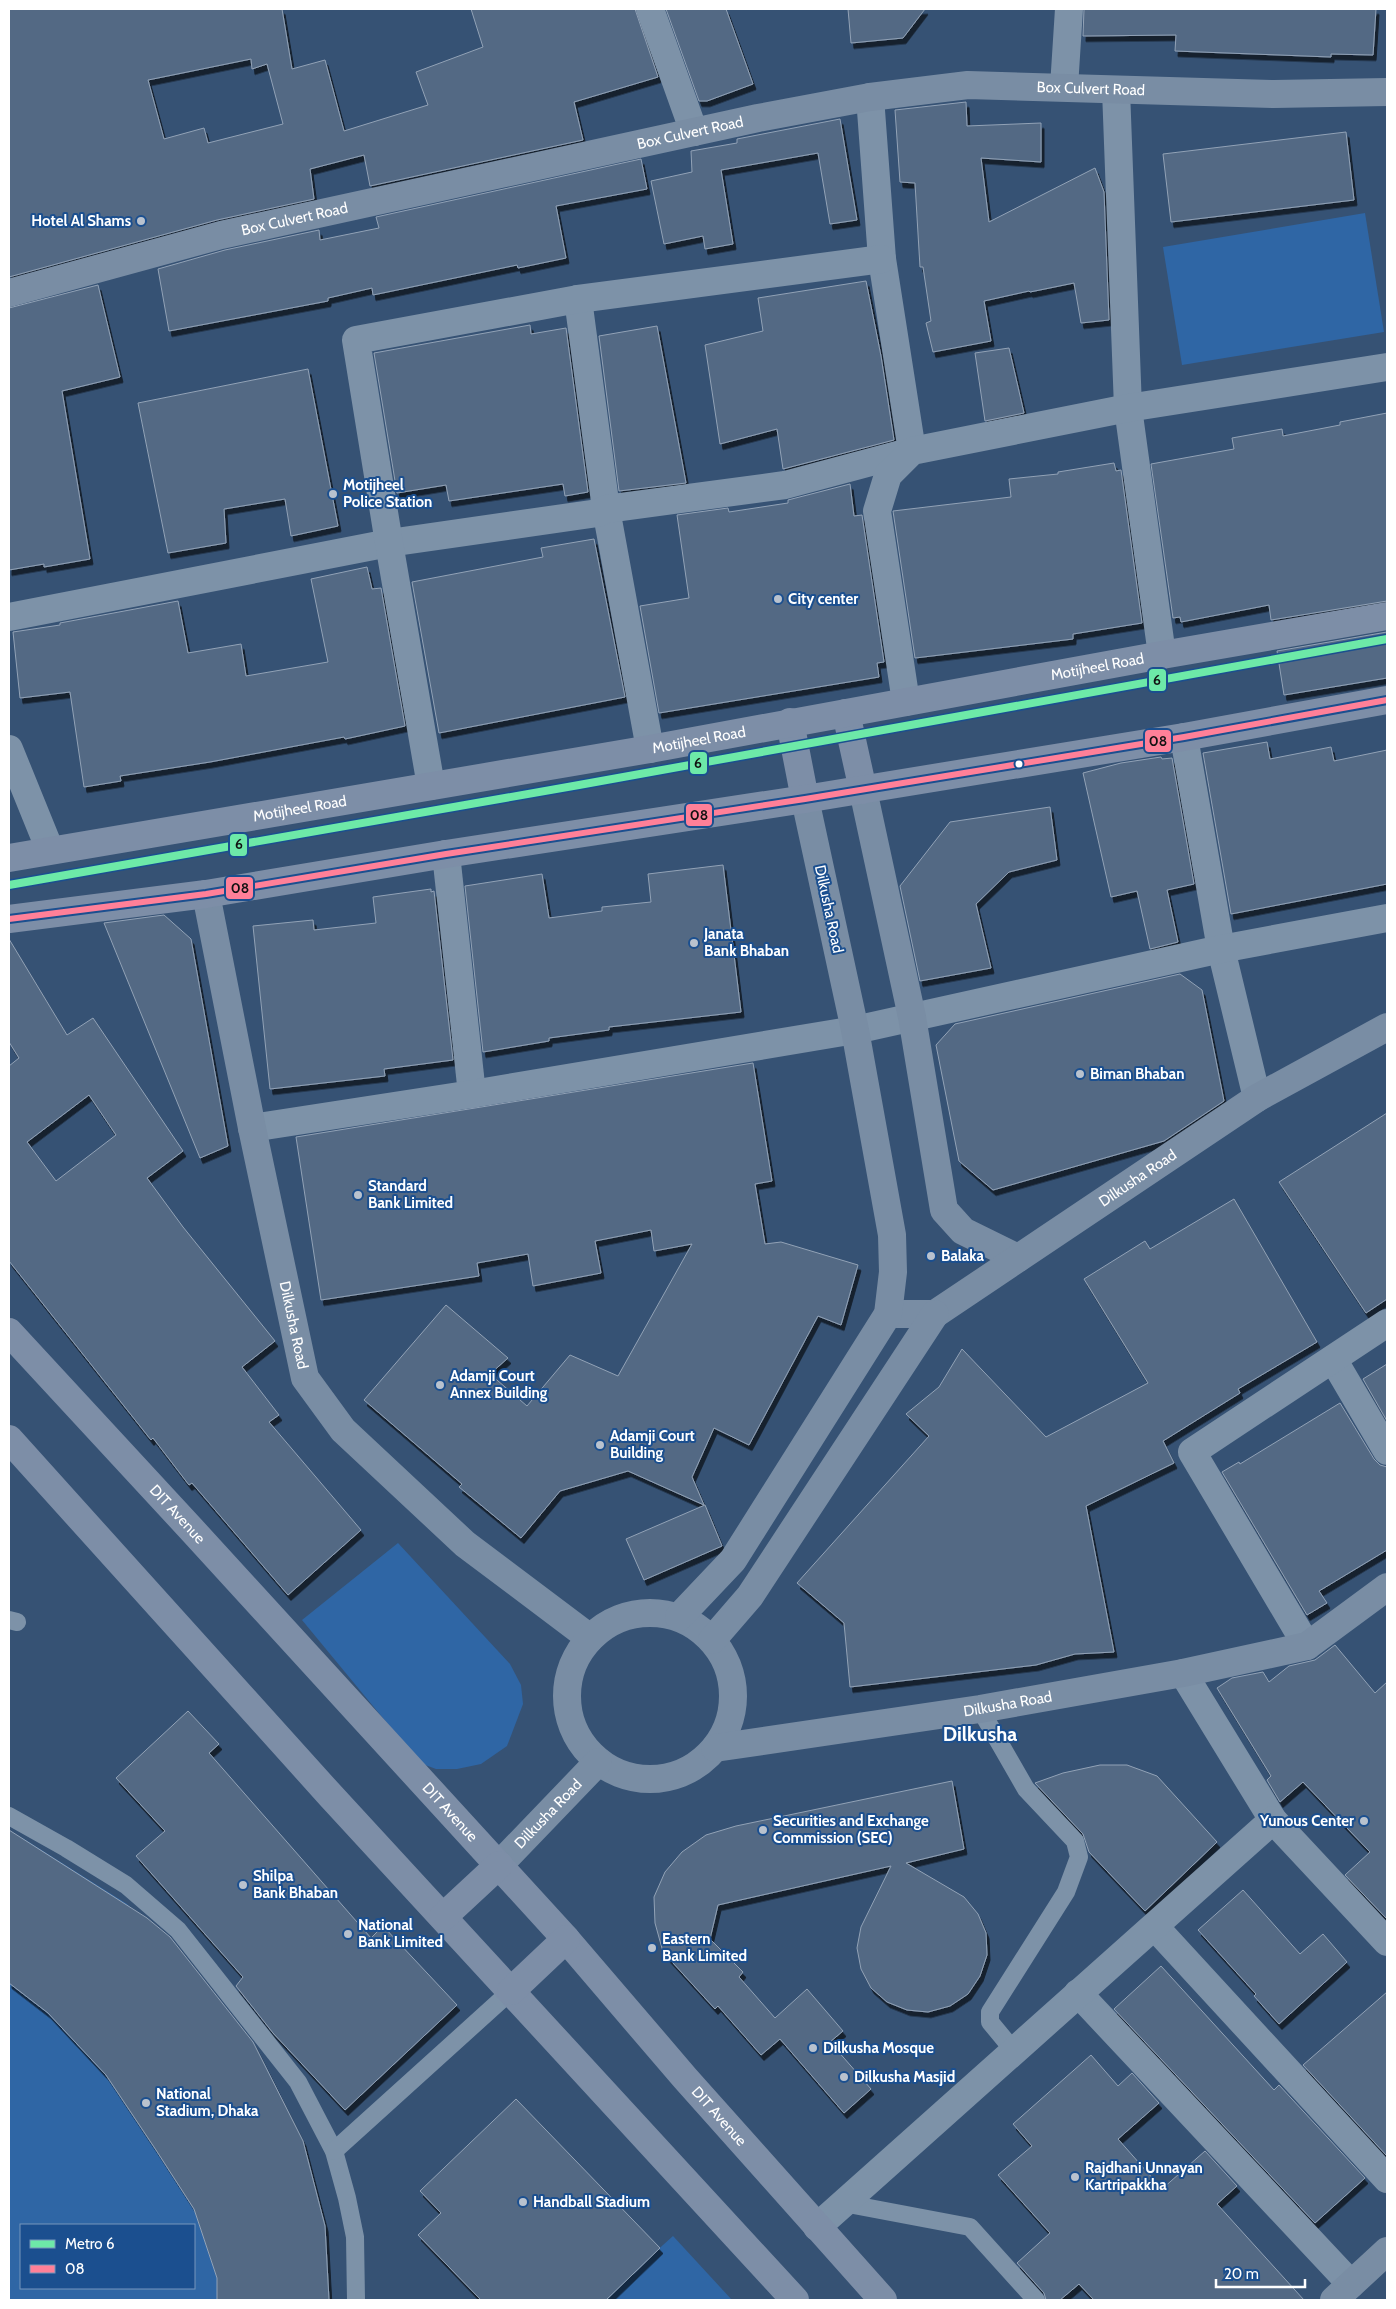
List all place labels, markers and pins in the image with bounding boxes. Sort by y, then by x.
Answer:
place label: Hotel Al Shams [31,212,131,230]
marker: Hotel Al Shams [135,215,147,227]
place label: Motijheel Police Station [343,476,432,511]
marker: Motijheel Police Station [327,488,339,500]
place label: City center [788,590,858,608]
marker: City center [772,593,784,605]
unlabelled marker [1014,759,1024,769]
place label: Janata Bank Bhaban [703,925,789,960]
marker: Janata Bank Bhaban [688,937,700,949]
place label: Biman Bhaban [1090,1065,1184,1083]
marker: Biman Bhaban [1074,1068,1086,1080]
place label: Standard Bank Limited [368,1177,453,1212]
marker: Standard Bank Limited [352,1189,364,1201]
place label: Balaka [941,1247,984,1265]
marker: Balaka [925,1250,937,1262]
place label: Adamji Court Annex Building [450,1367,548,1402]
marker: Adamji Court Annex Building [434,1379,446,1391]
place label: Adamji Court Building [610,1427,695,1462]
marker: Adamji Court Building [594,1439,606,1451]
place label: Securities and Exchange Commission (SEC) [773,1812,929,1847]
place label: Yunous Center [1259,1812,1354,1830]
marker: Yunous Center [1358,1815,1370,1827]
marker: Securities and Exchange Commission (SEC) [757,1824,769,1836]
place label: Shilpa Bank Bhaban [253,1867,338,1902]
marker: Shilpa Bank Bhaban [237,1879,249,1891]
place label: National Bank Limited [358,1916,443,1951]
marker: National Bank Limited [342,1928,354,1940]
place label: Eastern Bank Limited [662,1930,747,1965]
marker: Eastern Bank Limited [646,1942,658,1954]
place label: Dilkusha Mosque [823,2039,934,2057]
marker: Dilkusha Mosque [807,2042,819,2054]
place label: Dilkusha Masjid [854,2068,955,2086]
marker: Dilkusha Masjid [838,2071,850,2083]
place label: National Stadium, Dhaka [156,2085,259,2120]
marker: National Stadium, Dhaka [140,2097,152,2109]
place label: Rajdhani Unnayan Kartripakkha [1085,2159,1203,2194]
marker: Rajdhani Unnayan Kartripakkha [1069,2171,1081,2183]
place label: Handball Stadium [533,2193,650,2211]
marker: Handball Stadium [517,2196,529,2208]

